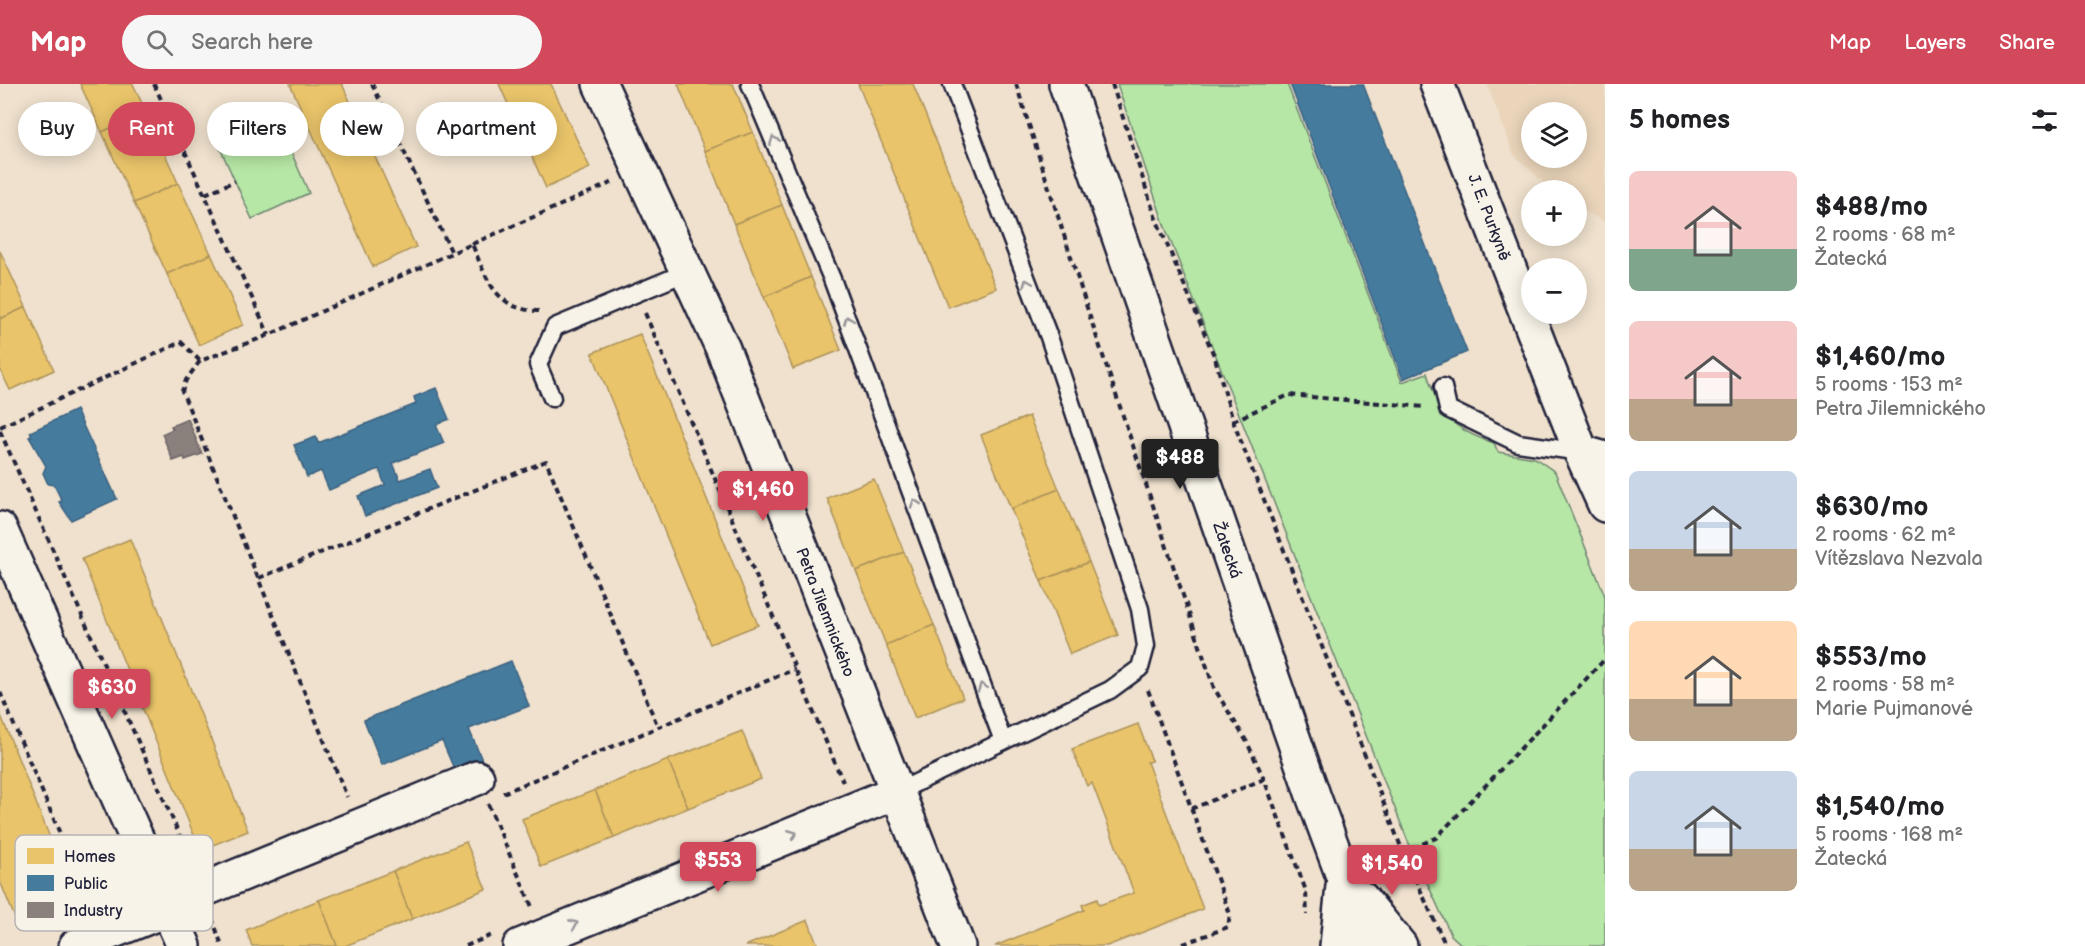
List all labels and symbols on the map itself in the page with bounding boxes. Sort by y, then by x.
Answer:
one-way arrow [769,135,781,146]
street label: J. E. Purkyně [1463,171,1514,264]
one-way arrow [1022,278,1034,289]
one-way arrow [842,316,855,326]
pin: $488 [1144,439,1216,490]
pin: $1,460 [714,471,812,522]
one-way arrow [910,498,923,509]
street label: Žatecká [1208,518,1247,581]
street label: Petra Jilemnického [791,545,858,680]
pin: $630 [76,669,148,720]
one-way arrow [977,682,989,693]
one-way arrow [787,829,798,841]
legend [15,835,213,931]
pin: $553 [682,842,754,893]
pin: $1,540 [1343,845,1441,896]
text: Homes [64,848,116,867]
text: Public [64,875,108,894]
text: Industry [64,902,123,921]
one-way arrow [568,919,579,931]

